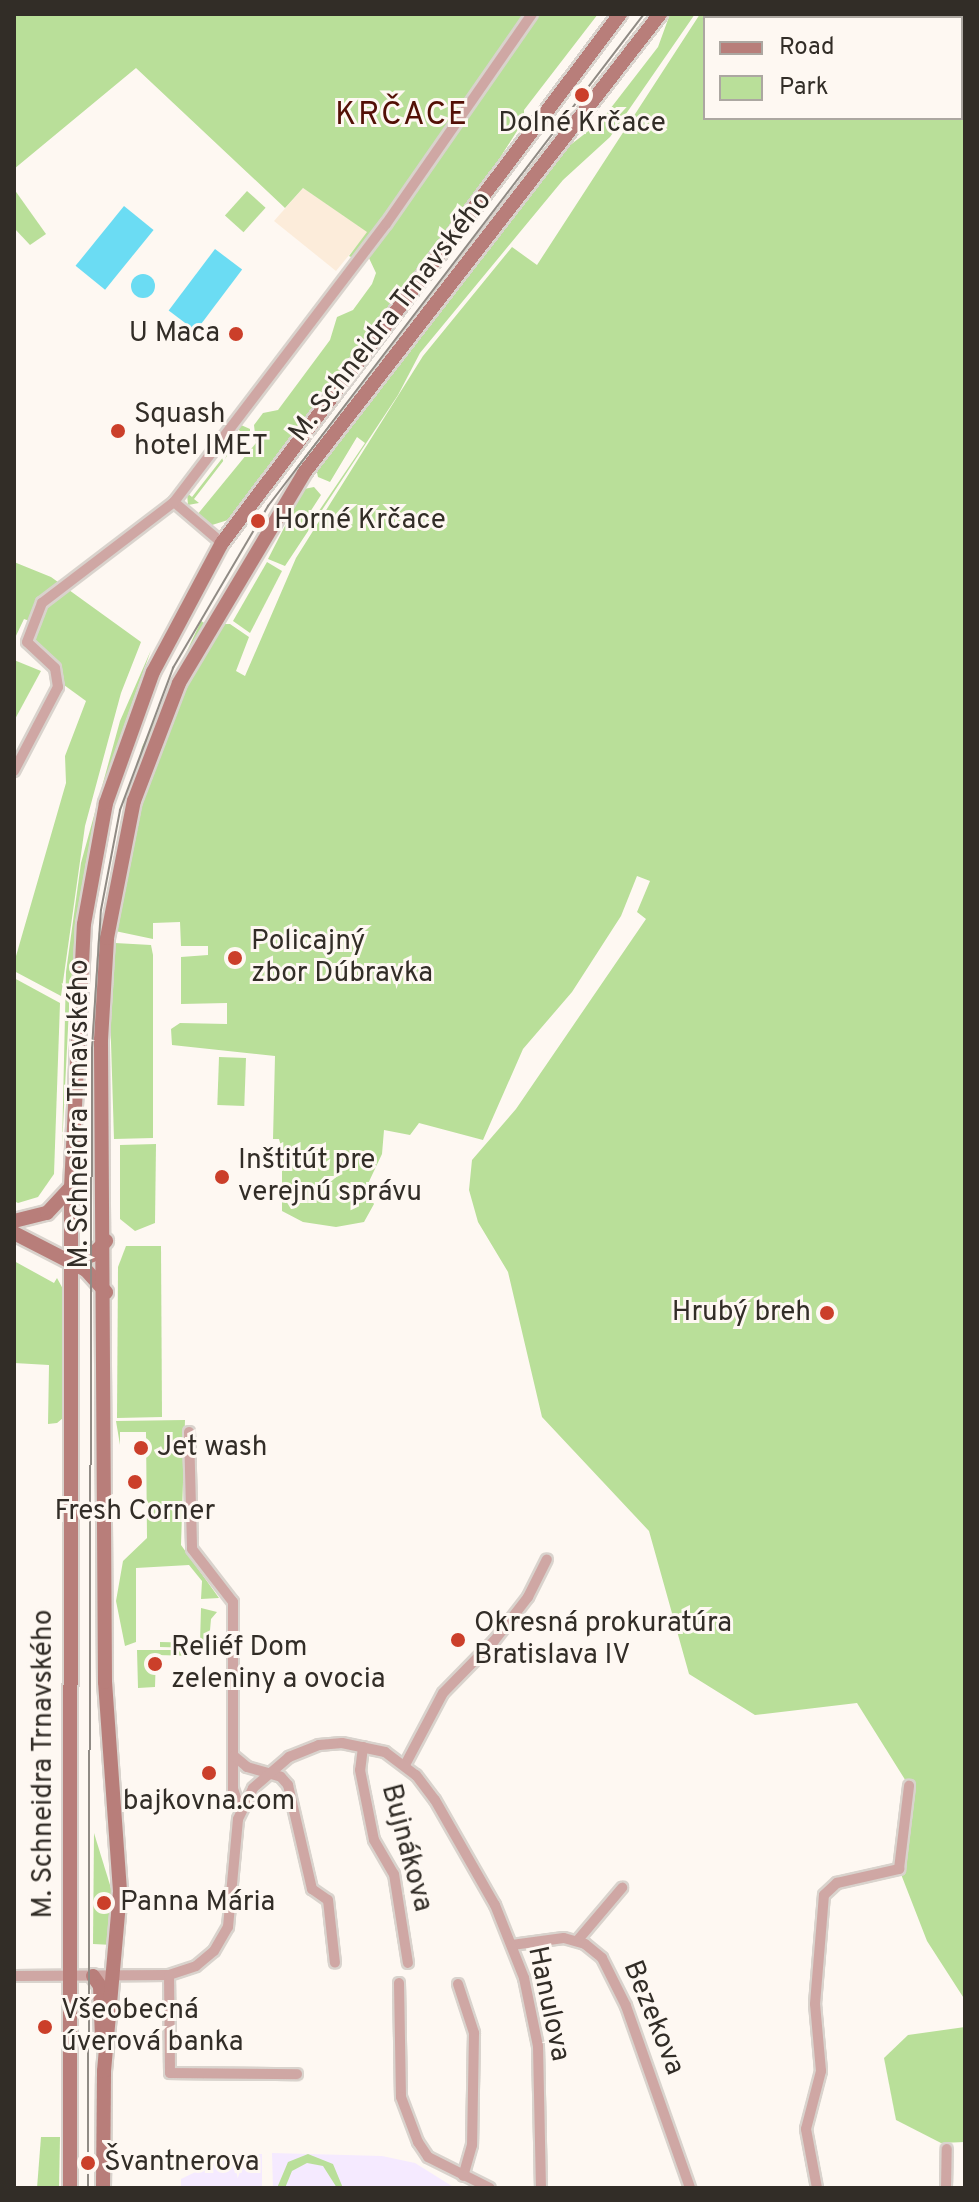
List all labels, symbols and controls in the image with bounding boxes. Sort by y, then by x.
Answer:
legend [703,16,963,120]
text: Road [779,33,835,63]
text: Park [779,73,829,103]
marker: Dolné Krčace [573,86,591,104]
district label: KRČACE [335,97,469,135]
place label: Dolné Krčace [498,107,666,141]
street label: M. Schneidra Trnavského [282,184,500,450]
place label: U Maca [129,317,220,351]
marker: U Maca [227,325,245,343]
place label: Squash hotel IMET [134,398,268,464]
marker: Squash hotel IMET [109,422,127,440]
place label: Horné Krčace [274,504,446,538]
marker: Horné Krčace [249,512,267,530]
place label: Policajný zbor Dúbravka [251,925,433,991]
marker: Policajný zbor Dúbravka [226,949,244,967]
street label: M. Schneidra Trnavského [63,959,97,1269]
place label: Inštitút pre verejnú správu [238,1144,422,1210]
marker: Inštitút pre verejnú správu [213,1168,231,1186]
place label: Hrubý breh [672,1296,811,1330]
marker: Hrubý breh [818,1304,836,1322]
place label: Jet wash [157,1431,268,1465]
marker: Jet wash [132,1439,150,1457]
marker: Fresh Corner [126,1473,144,1491]
place label: Fresh Corner [55,1495,215,1529]
place label: Okresná prokuratúra Bratislava IV [474,1607,732,1673]
street label: M. Schneidra Trnavského [27,1609,61,1919]
place label: Reliéf Dom zeleniny a ovocia [171,1631,385,1697]
marker: Okresná prokuratúra Bratislava IV [449,1631,467,1649]
marker: Reliéf Dom zeleniny a ovocia [146,1655,164,1673]
marker: bajkovna.com [200,1764,218,1782]
street label: Bujnákova [373,1781,439,1915]
place label: bajkovna.com [123,1785,295,1819]
place label: Panna Mária [120,1886,275,1920]
marker: Panna Mária [95,1894,113,1912]
street label: Hanulova [519,1943,577,2065]
street label: Bezekova [615,1956,691,2080]
place label: Všeobecná úverová banka [61,1994,244,2060]
marker: Všeobecná úverová banka [36,2018,54,2036]
place label: Švantnerova [104,2146,260,2180]
marker: Švantnerova [79,2154,97,2172]

